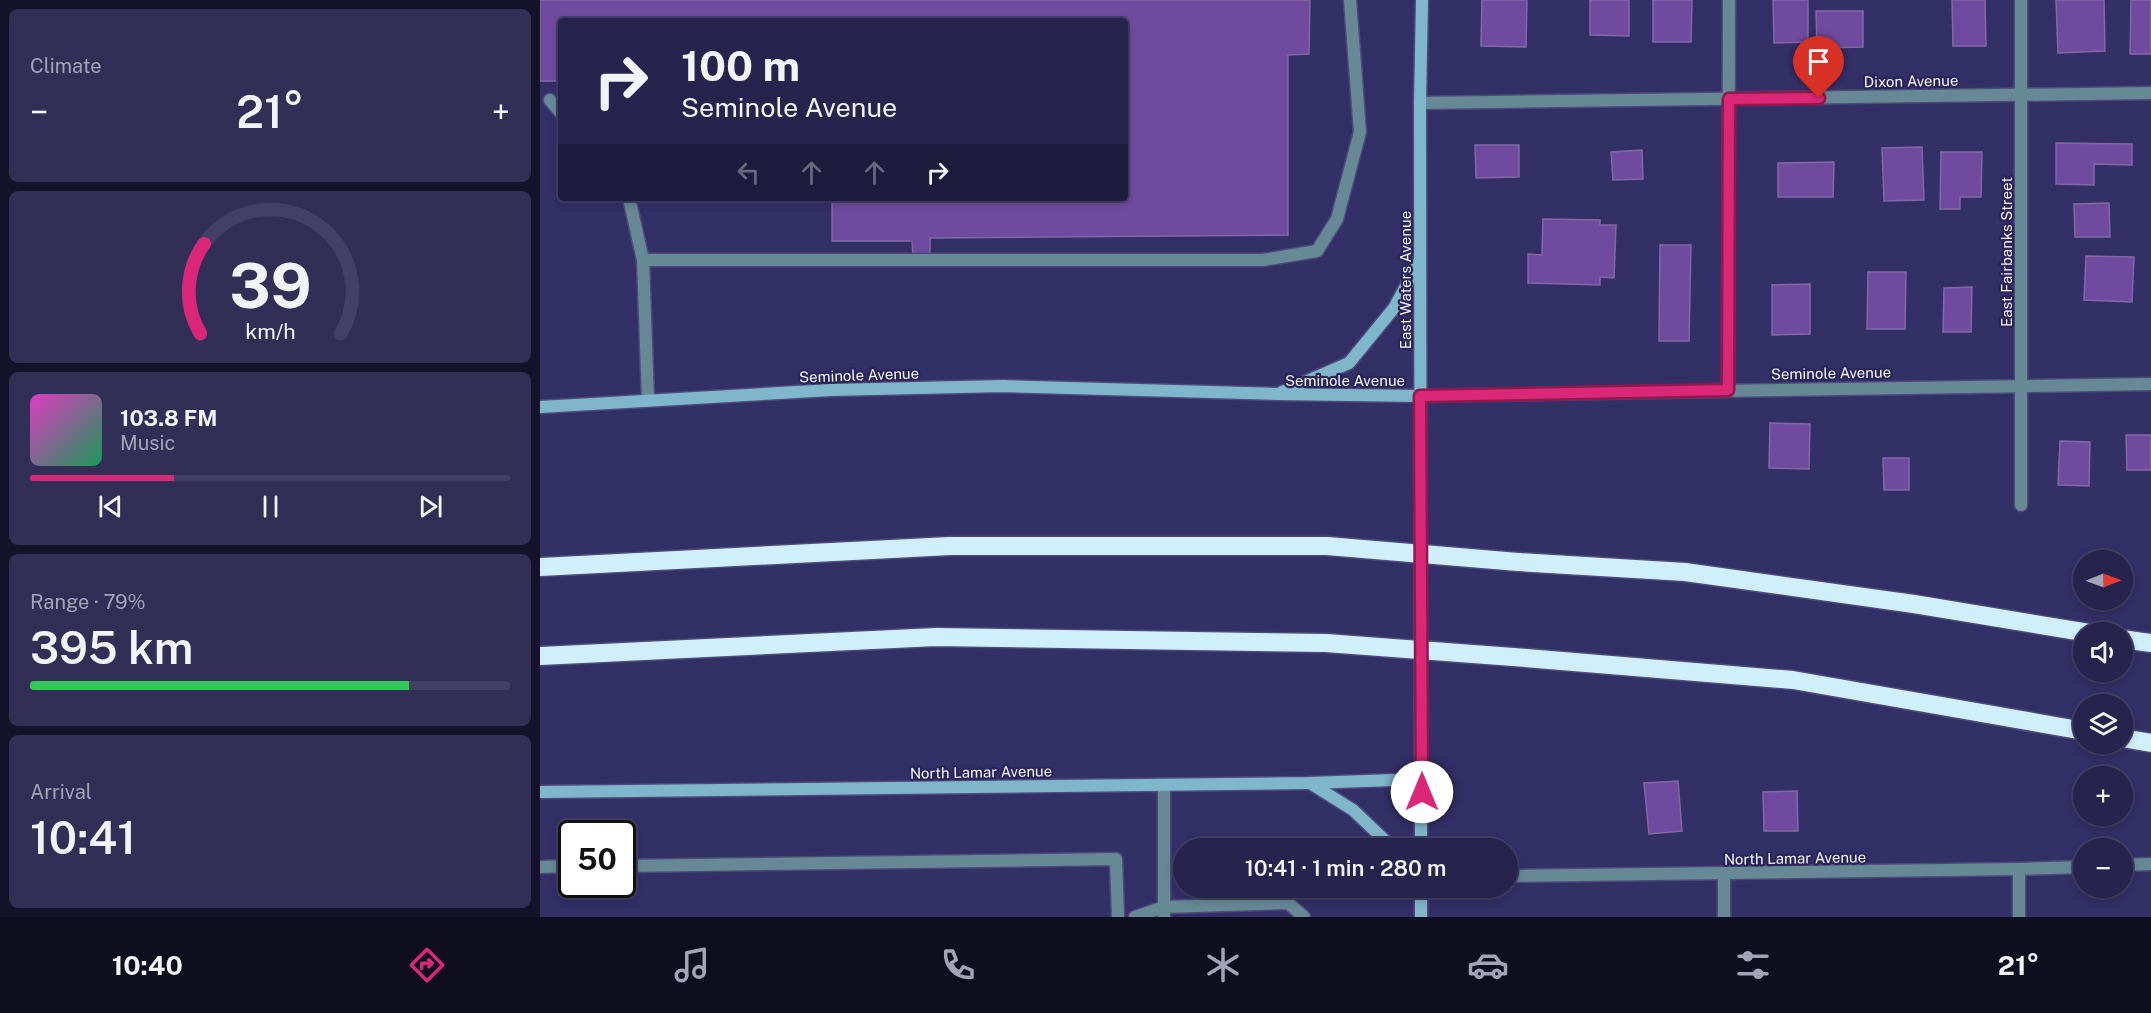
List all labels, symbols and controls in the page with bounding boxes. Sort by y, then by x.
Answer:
pin [1793,36,1844,98]
text: 100 m [681,41,800,90]
icon: right [582,42,660,120]
icon: arrive [1802,45,1835,78]
text: Climate [30,54,102,78]
street label: Dixon Avenue [1864,72,1958,90]
text: 21° [236,85,304,138]
text: Seminole Avenue [681,91,897,123]
text: − [30,93,48,131]
text: + [492,93,510,131]
icon: left [732,156,765,189]
icon: ahead [795,156,828,189]
icon: ahead [858,156,891,189]
icon: right [921,156,954,189]
street label: East Fairbanks Street [1998,177,2015,327]
street label: East Waters Avenue [1397,211,1414,349]
text: 39 [229,249,311,322]
text: km/h [245,319,295,344]
street label: Seminole Avenue [1771,363,1891,383]
street label: Seminole Avenue [799,364,919,386]
street label: Seminole Avenue [1285,372,1405,389]
text: 103.8 FM [120,405,218,431]
text: Music [120,431,175,455]
icon: previous [94,490,127,523]
icon: pause [254,490,287,523]
icon: next [414,490,447,523]
north arrow [2073,550,2133,610]
map controls [2073,550,2133,898]
text: Range · 79% [30,590,146,614]
text: 395 km [30,621,193,674]
button: sound [2073,622,2133,682]
button: layers [2073,694,2133,754]
position arrow [1390,760,1454,824]
street label: North Lamar Avenue [910,762,1052,782]
button: + [2073,766,2133,826]
text: Arrival [30,780,92,804]
text: 10:41 [30,811,136,864]
speed limit sign: 50 [558,820,636,898]
button: − [2073,838,2133,898]
street label: North Lamar Avenue [1724,848,1866,868]
text: 10:41 · 1 min · 280 m [1245,855,1446,881]
icon: directions [406,944,448,986]
icon: music [671,944,713,986]
icon: phone [937,944,979,986]
icon: climate [1202,944,1244,986]
icon: car [1467,944,1509,986]
icon: filters [1732,944,1774,986]
text: 10:40 [112,949,183,981]
text: 21° [1998,949,2039,981]

